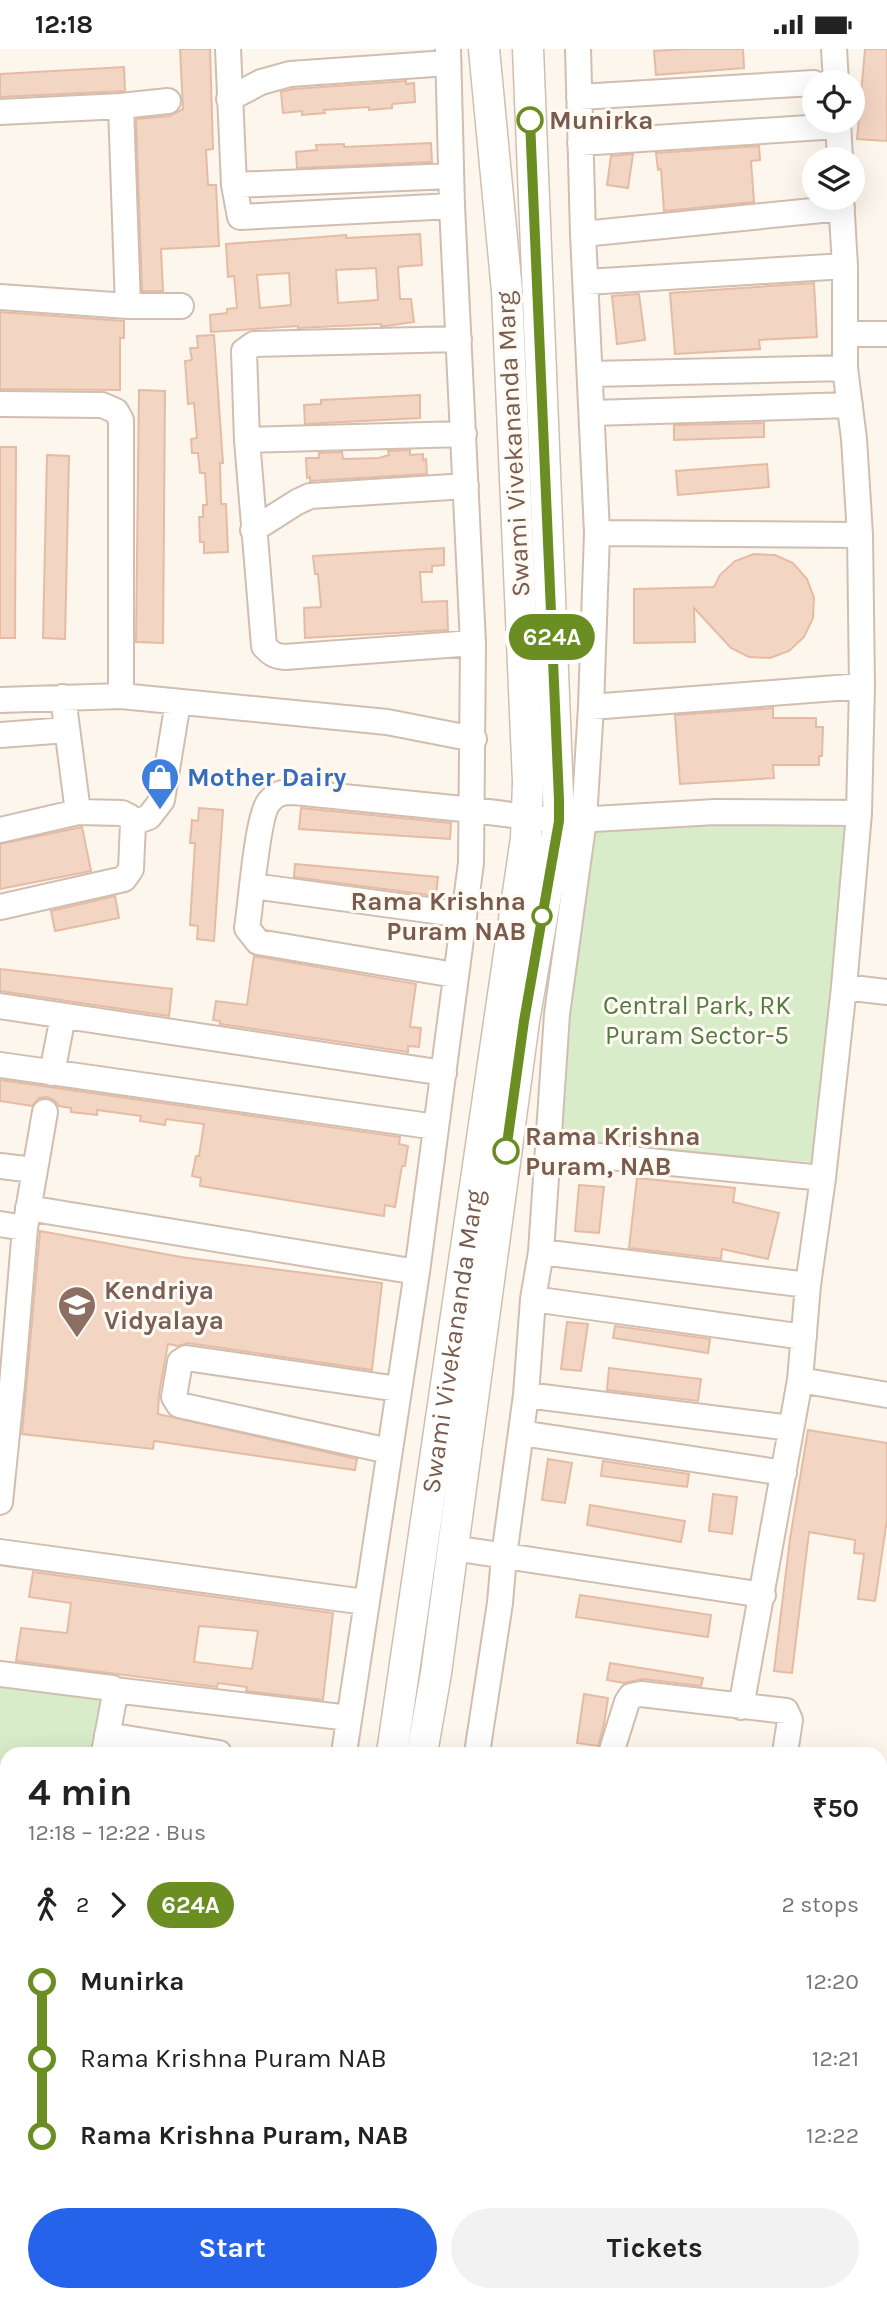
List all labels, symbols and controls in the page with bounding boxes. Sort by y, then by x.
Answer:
text: 12:18 [35,9,93,40]
map controls [802,70,865,210]
button: locate [802,70,865,133]
place label: Munirka [549,105,654,136]
marker: Munirka [517,107,543,133]
button: layers [802,147,865,210]
street label: Swami Vivekananda Marg [489,290,536,598]
line badge: 624A [503,614,601,660]
text: 624A [523,623,581,651]
shop icon: Mother Dairy [139,756,181,811]
place label: Mother Dairy [187,762,346,793]
place label: Rama Krishna Puram NAB [351,886,526,947]
marker: Rama Krishna Puram NAB [532,906,552,926]
park label: Central Park, RK Puram Sector-5 [603,990,791,1051]
place label: Rama Krishna Puram, NAB [525,1121,700,1182]
marker: Rama Krishna Puram, NAB [493,1138,519,1164]
street label: Swami Vivekananda Marg [415,1187,490,1495]
place label: Kendriya Vidyalaya [104,1275,224,1336]
school or university icon: Kendriya Vidyalaya [56,1284,98,1339]
text: 4 min [28,1770,132,1815]
text: ₹50 [813,1793,859,1824]
text: 12:18 – 12:22 · Bus [28,1819,206,1846]
icon: walk [28,1886,66,1924]
icon: forward [99,1886,137,1924]
text: 2 [76,1891,89,1918]
text: 624A [161,1891,220,1919]
text: 2 stops [781,1891,859,1918]
text: Munirka [80,1966,185,1997]
text: 12:20 [806,1968,859,1995]
text: Rama Krishna Puram NAB [80,2043,387,2074]
text: 12:21 [812,2045,859,2072]
text: Rama Krishna Puram, NAB [80,2120,408,2151]
text: 12:22 [806,2122,859,2149]
button: Start [28,2208,437,2288]
button: Tickets [451,2208,859,2288]

